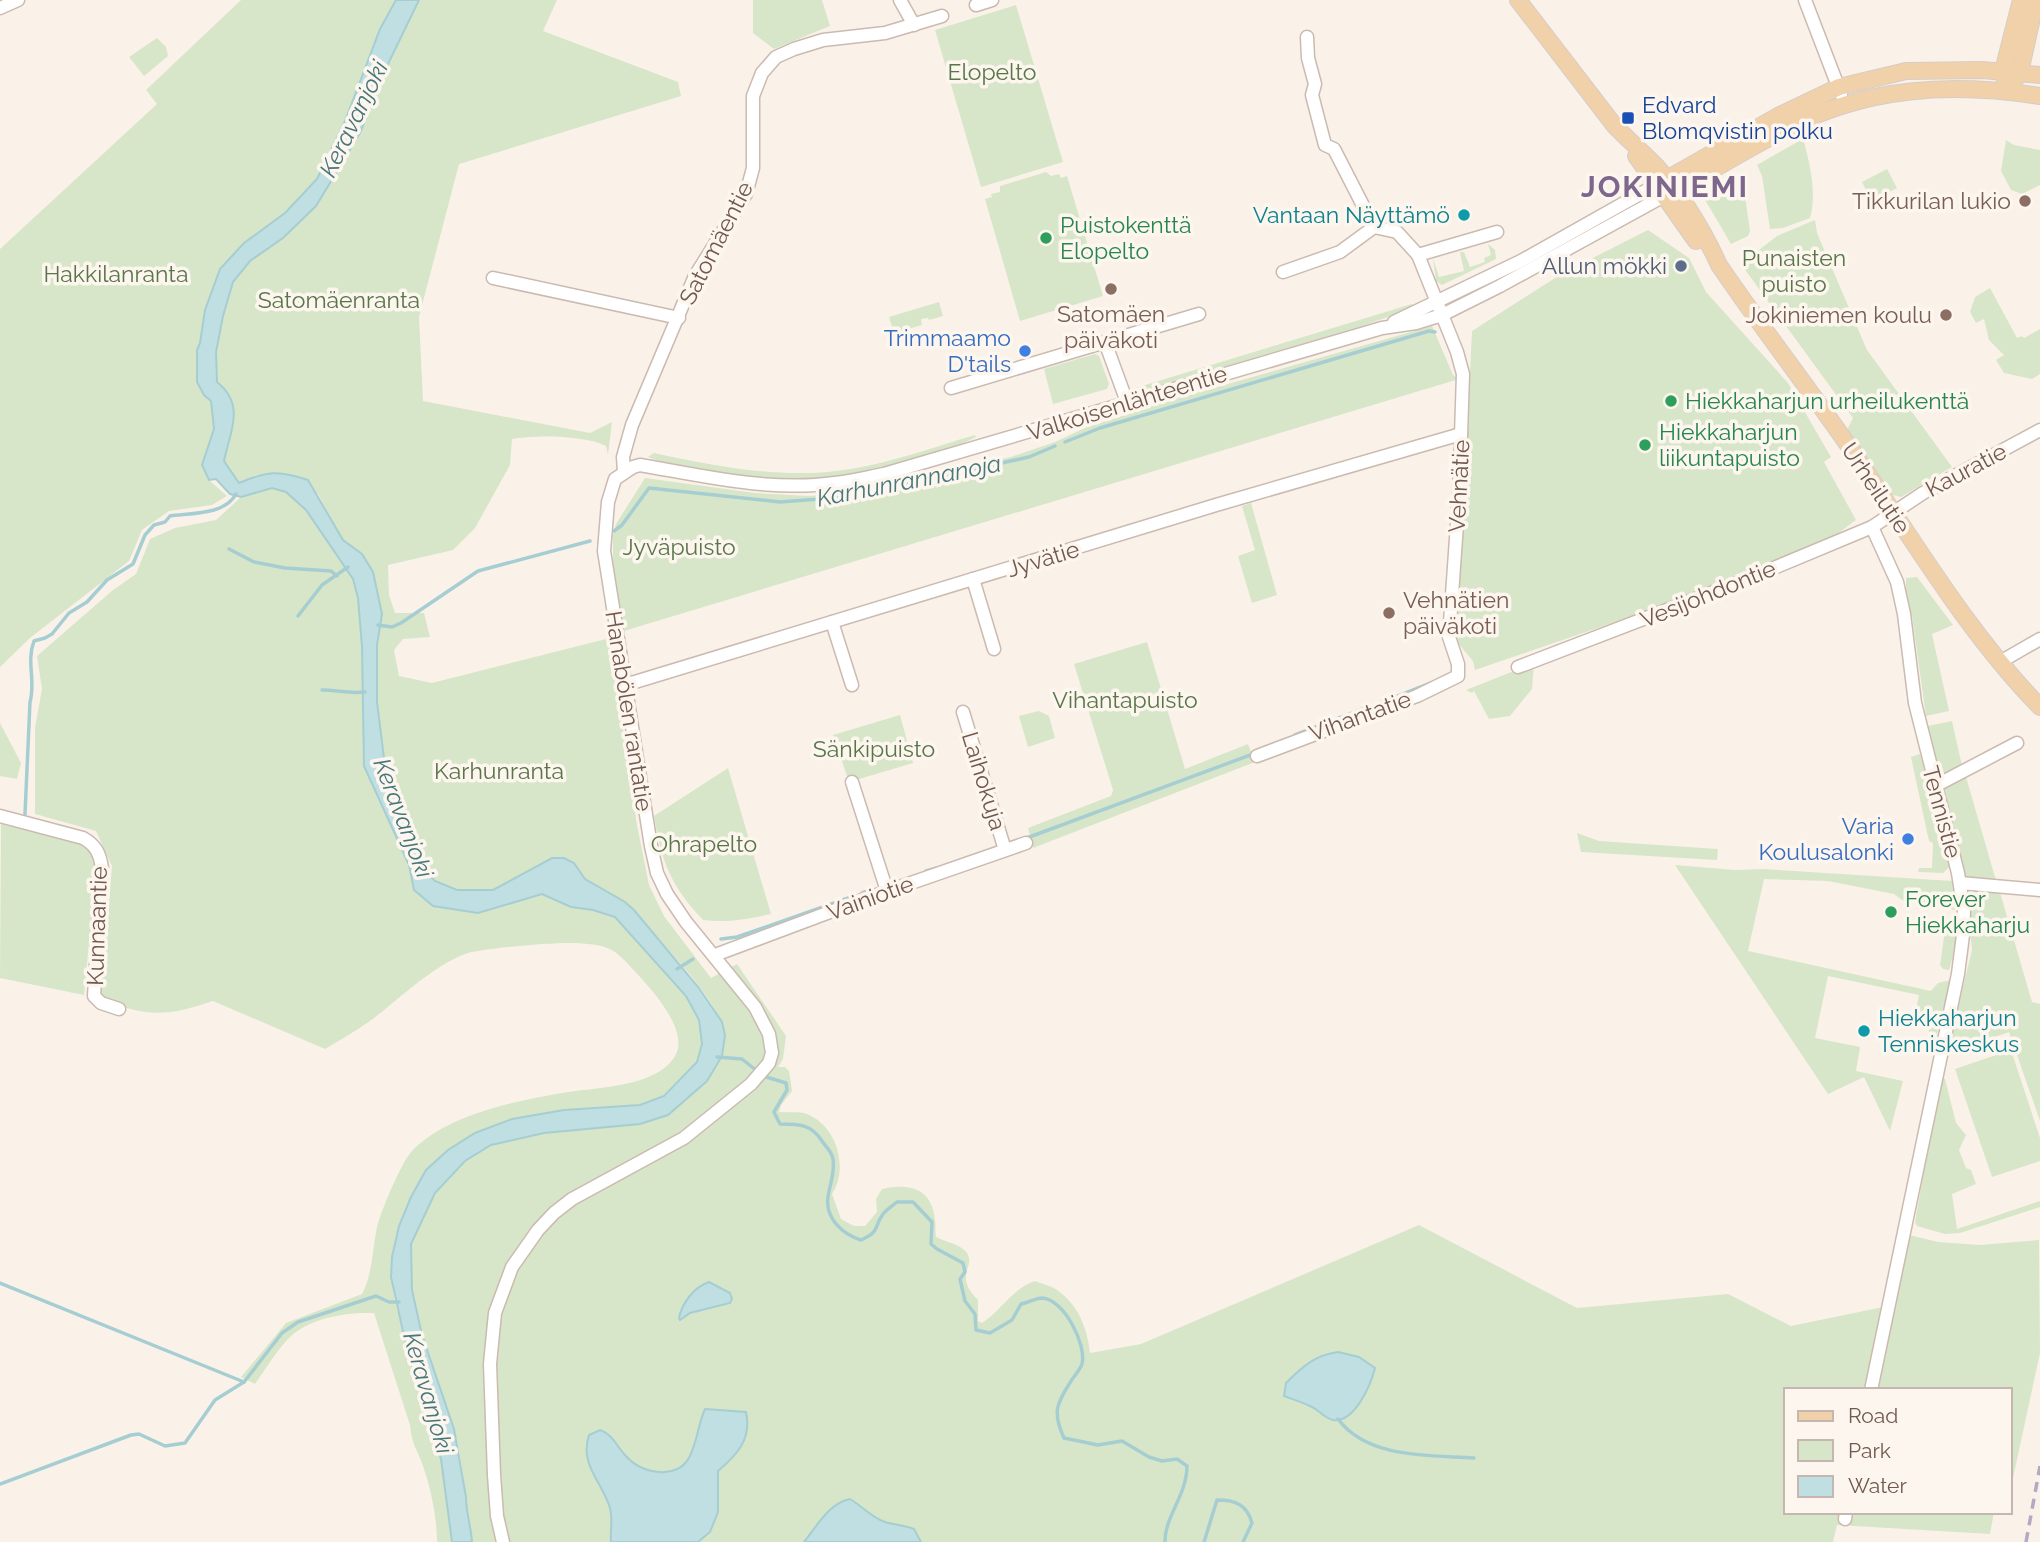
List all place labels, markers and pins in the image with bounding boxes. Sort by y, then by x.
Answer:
place label: Edvard Blomqvistin polku [1642,91,1833,144]
marker: Edvard Blomqvistin polku [1620,110,1636,126]
place label: Tikkurilan lukio [1852,187,2011,214]
marker: Tikkurilan lukio [2017,193,2033,209]
place label: Vantaan Näyttämö [1253,201,1450,228]
marker: Vantaan Näyttämö [1456,207,1472,223]
place label: Puistokenttä Elopelto [1060,211,1192,264]
marker: Puistokenttä Elopelto [1038,230,1054,246]
place label: Allun mökki [1542,252,1667,279]
marker: Allun mökki [1673,258,1689,274]
marker: Satomäen päiväkoti [1103,281,1119,297]
place label: Satomäen päiväkoti [1057,300,1165,353]
place label: Jokiniemen koulu [1746,301,1932,328]
marker: Jokiniemen koulu [1938,307,1954,323]
place label: Trimmaamo D'tails [884,324,1011,377]
marker: Trimmaamo D'tails [1017,343,1033,359]
place label: Hiekkaharjun urheilukenttä [1685,387,1969,414]
marker: Hiekkaharjun urheilukenttä [1663,393,1679,409]
place label: Hiekkaharjun liikuntapuisto [1659,418,1800,471]
marker: Hiekkaharjun liikuntapuisto [1637,437,1653,453]
place label: Vehnätien päiväkoti [1403,586,1509,639]
marker: Vehnätien päiväkoti [1381,605,1397,621]
place label: Varia Koulusalonki [1758,812,1894,865]
marker: Varia Koulusalonki [1900,831,1916,847]
place label: Forever Hiekkaharju [1905,885,2030,938]
marker: Forever Hiekkaharju [1883,904,1899,920]
place label: Hiekkaharjun Tenniskeskus [1878,1004,2019,1057]
marker: Hiekkaharjun Tenniskeskus [1856,1023,1872,1039]

